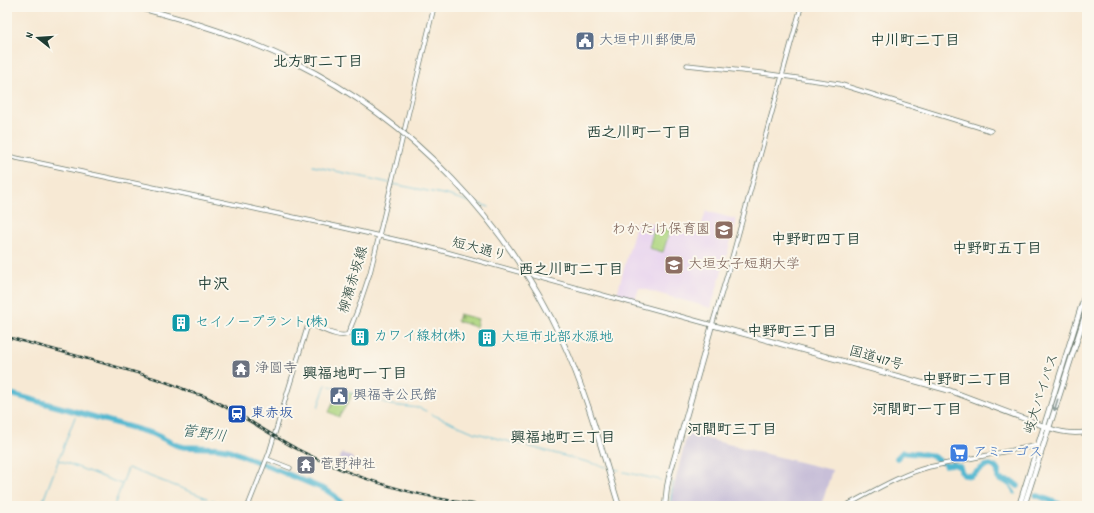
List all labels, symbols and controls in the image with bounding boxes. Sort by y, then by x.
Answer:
north arrow [18,18,58,58]
text: N [22,30,39,41]
public building icon: 大垣中川郵便局 [574,30,596,52]
place label: 大垣中川郵便局 [599,31,697,51]
district label: 中川町二丁目 [870,31,960,53]
district label: 北方町二丁目 [273,52,363,74]
district label: 西之川町一丁目 [586,123,692,145]
school or university icon: わかたけ保育園 [713,219,735,241]
place label: わかたけ保育園 [612,220,710,240]
district label: 中野町四丁目 [771,230,861,252]
street label: 短大通り [449,233,509,267]
district label: 中野町五丁目 [952,239,1042,261]
street label: 柳瀬赤坂線 [334,244,374,316]
school or university icon: 大垣女子短期大学 [663,254,685,276]
place label: 大垣女子短期大学 [688,255,800,275]
district label: 西之川町二丁目 [518,260,624,282]
district label: 中沢 [197,274,229,297]
building icon: セイノープラント(株) [170,312,192,334]
place label: セイノープラント(株) [195,313,328,333]
district label: 中野町三丁目 [747,322,837,344]
building icon: カワイ線材(株) [349,326,371,348]
place label: カワイ線材(株) [374,327,465,347]
building icon: 大垣市北部水源地 [476,327,498,349]
place label: 大垣市北部水源地 [501,328,613,348]
street label: 国道417号 [846,342,906,376]
street label: 岐大バイパス [1020,351,1064,437]
temple icon: 浄圓寺 [230,358,252,380]
place label: 浄圓寺 [255,359,297,379]
district label: 興福地町一丁目 [302,364,408,386]
district label: 中野町二丁目 [922,370,1012,392]
public building icon: 興福寺公民館 [328,385,350,407]
place label: 興福寺公民館 [353,386,437,406]
one-way arrow [1052,398,1059,411]
district label: 河間町一丁目 [872,400,962,422]
station icon: 東赤坂 [226,403,248,425]
place label: 東赤坂 [251,404,293,424]
district label: 河間町三丁目 [687,420,777,442]
water label: 菅野川 [180,421,228,449]
district label: 興福地町三丁目 [510,428,616,450]
supermarket icon: アミーゴス [948,442,970,464]
place label: アミーゴス [973,443,1043,463]
temple icon: 菅野神社 [295,454,317,476]
place label: 菅野神社 [320,455,376,475]

